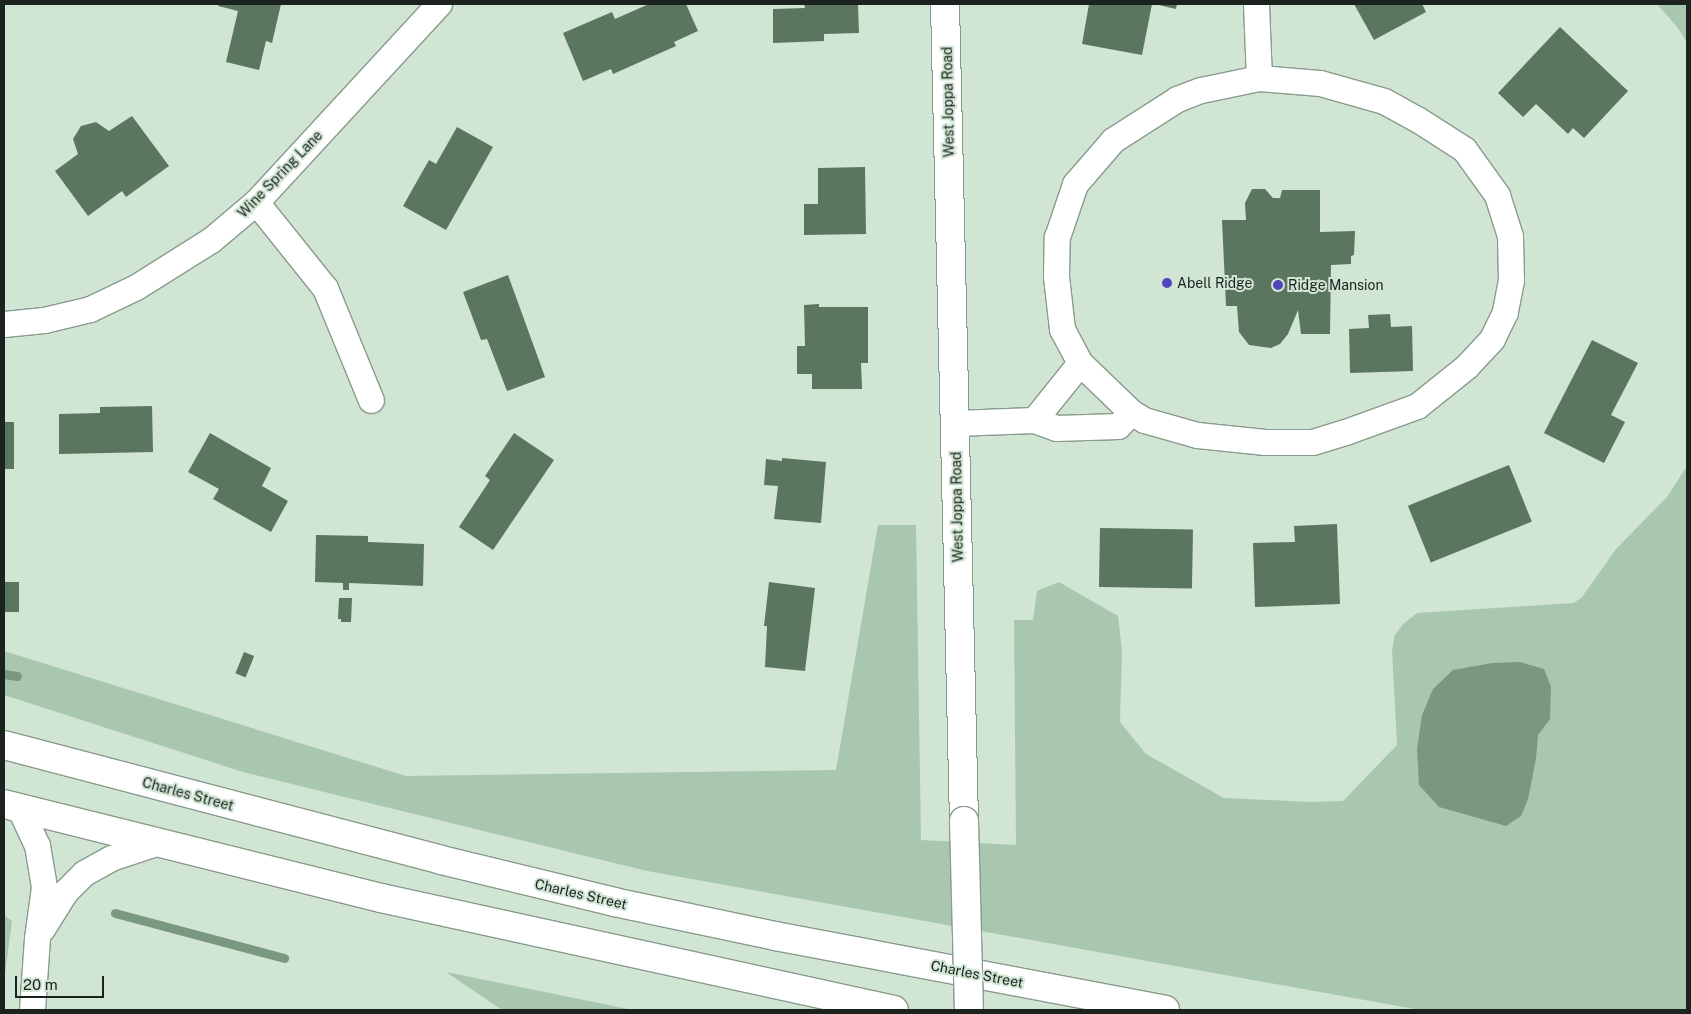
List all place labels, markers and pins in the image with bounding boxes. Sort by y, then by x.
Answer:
place label: Abell Ridge [1177,275,1252,291]
marker: Abell Ridge [1161,277,1173,289]
place label: Ridge Mansion [1288,277,1384,293]
marker: Ridge Mansion [1272,279,1284,291]

